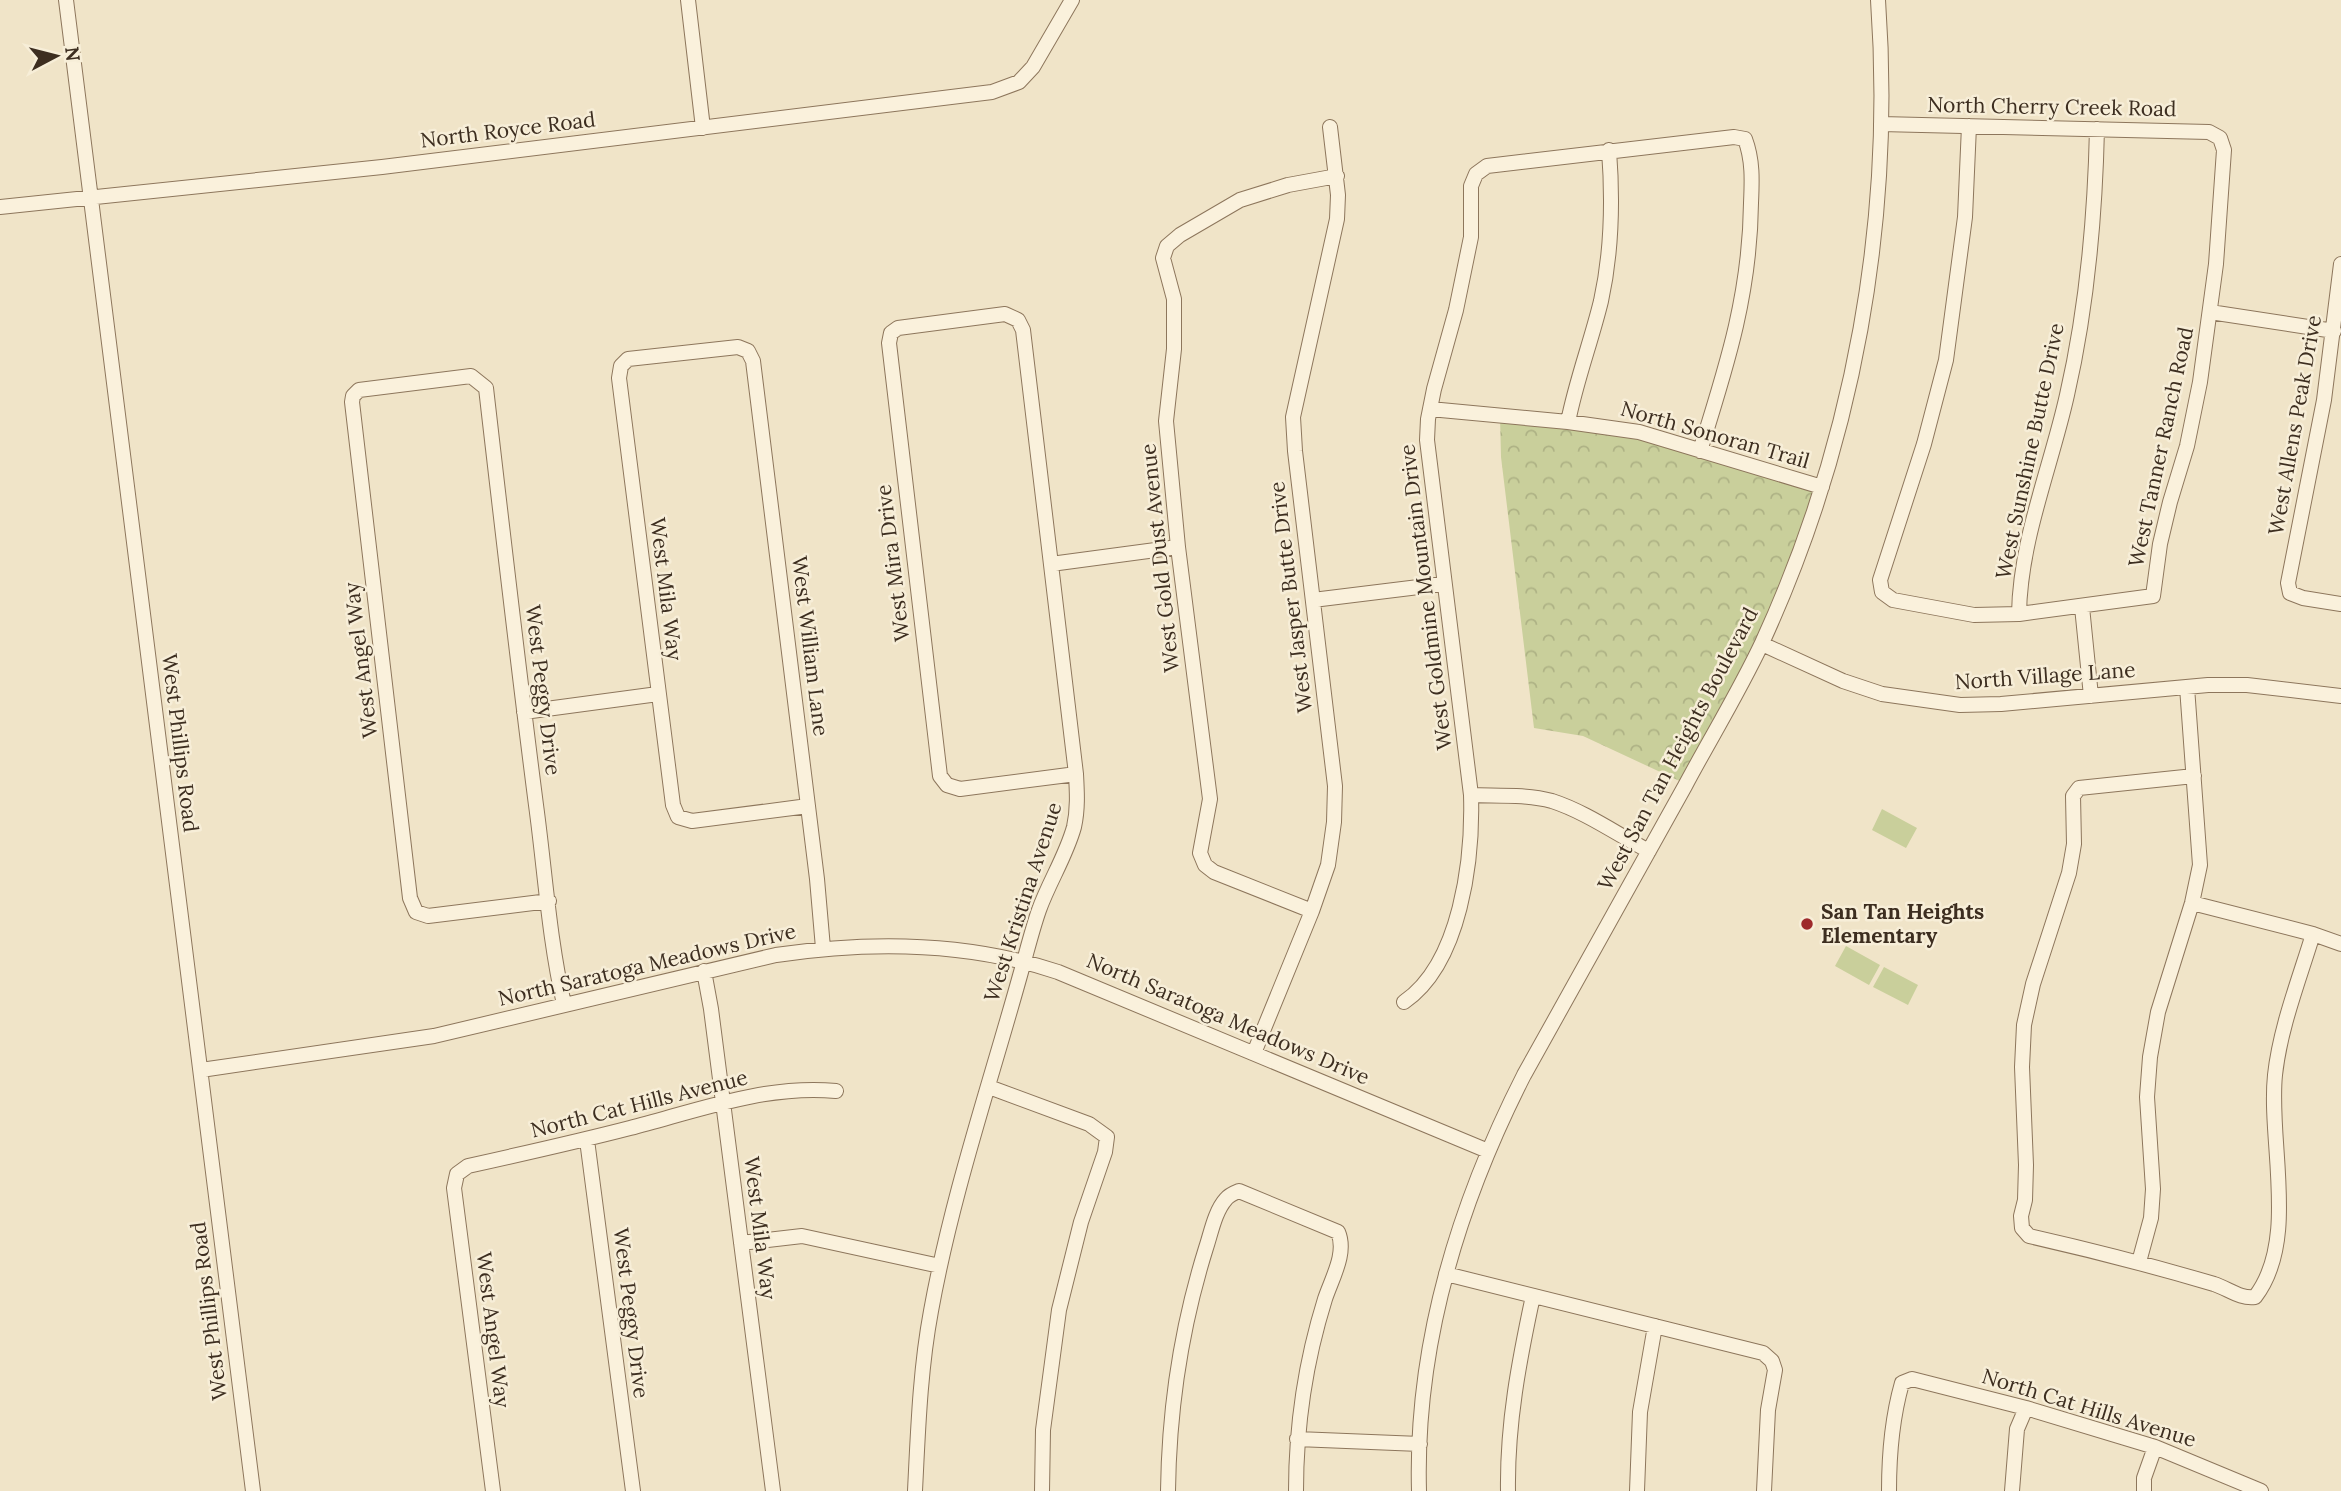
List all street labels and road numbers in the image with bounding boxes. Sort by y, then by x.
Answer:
street label: North Cherry Creek Road [1927,91,2177,122]
street label: North Royce Road [419,105,597,154]
street label: West Allens Peak Drive [2262,313,2327,537]
street label: West Sunshine Butte Drive [1989,320,2070,581]
street label: West Tanner Ranch Road [2122,324,2199,569]
street label: North Sonoran Trail [1618,395,1813,474]
street label: West Gold Dust Avenue [1134,442,1185,674]
street label: West Goldmine Mountain Drive [1393,443,1458,751]
street label: West Jasper Butte Drive [1263,480,1318,714]
street label: West Mira Drive [869,483,916,643]
street label: West Mila Way [644,516,689,662]
street label: West William Lane [786,554,835,738]
street label: West Angel Way [338,581,383,739]
street label: West Peggy Drive [520,603,567,777]
street label: West San Tan Heights Boulevard [1591,603,1764,895]
street label: West Phillips Road [156,652,205,834]
street label: North Village Lane [1954,656,2136,695]
street label: West Kristina Avenue [977,799,1068,1005]
street label: North Saratoga Meadows Drive [495,917,798,1012]
street label: North Saratoga Meadows Drive [1083,947,1374,1091]
street label: North Cat Hills Avenue [528,1063,750,1144]
street label: West Mila Way [738,1155,783,1301]
street label: West Phillips Road [184,1220,233,1402]
street label: West Peggy Drive [608,1226,655,1400]
street label: West Angel Way [471,1251,516,1409]
street label: North Cat Hills Avenue [1979,1362,2200,1453]

